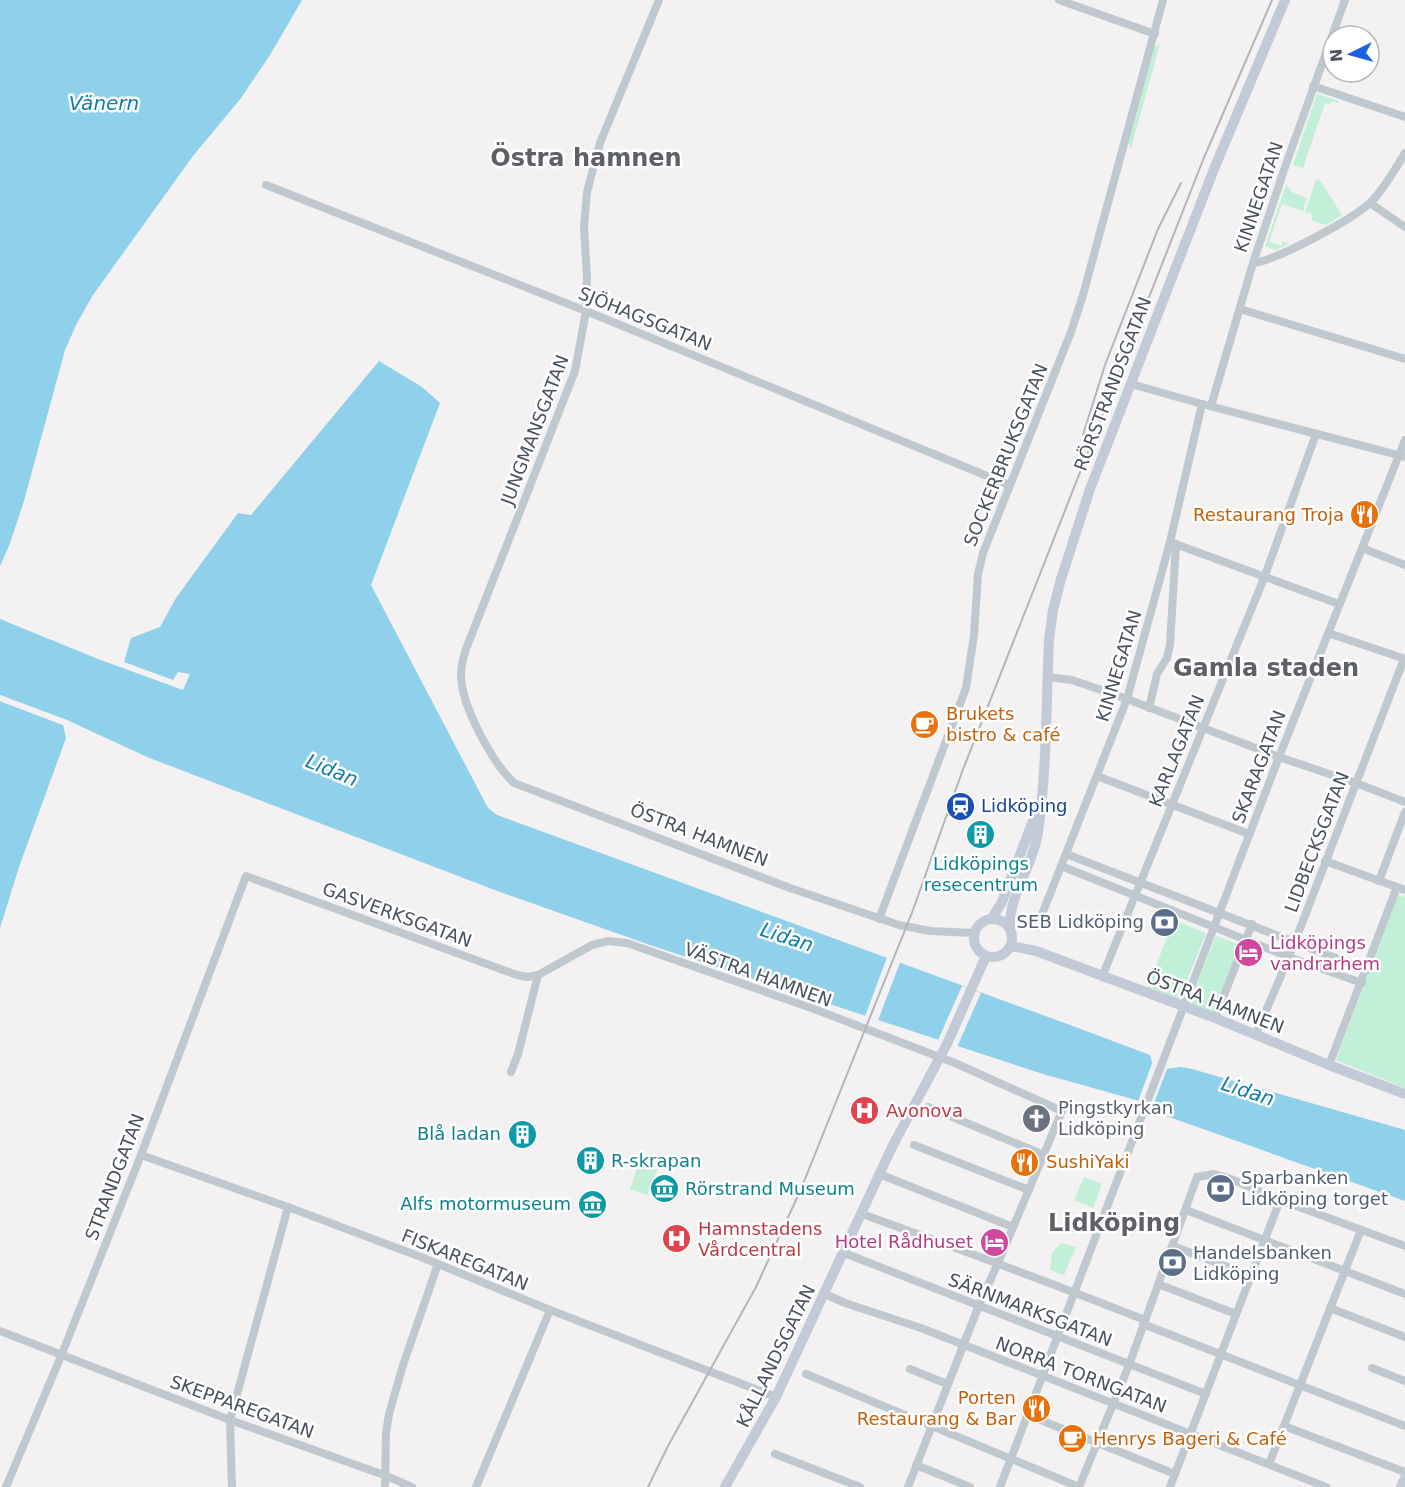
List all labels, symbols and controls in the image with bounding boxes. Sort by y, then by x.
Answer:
north arrow [1321,24,1381,84]
text: N [1327,48,1347,63]
water label: Vänern [69,91,139,115]
street label: KINNEGATAN [1230,139,1287,255]
district label: Östra hamnen [490,142,682,172]
street label: SJÖHAGSGATAN [575,282,715,355]
street label: RÖRSTRANDSGATAN [1070,294,1155,474]
street label: JUNGMANSGATAN [496,352,573,509]
street label: SOCKERBRUKSGATAN [959,360,1052,549]
restaurant icon: Restaurang Troja [1349,499,1381,531]
place label: Restaurang Troja [1193,504,1344,525]
street label: KINNEGATAN [1092,607,1145,724]
district label: Gamla staden [1173,654,1359,682]
street label: KARLAGATAN [1145,692,1209,810]
place label: Brukets bistro & café [946,703,1061,745]
street label: SKARAGATAN [1227,707,1290,826]
cafe icon: Brukets bistro & café [909,708,941,740]
water label: Lidan [302,749,362,791]
street label: LIDBECKSGATAN [1280,769,1353,915]
station icon: Lidköping [944,790,976,822]
place label: Lidköping [981,795,1068,816]
street label: ÖSTRA HAMNEN [627,799,771,871]
building icon: Lidköpings resecentrum [965,819,997,851]
place label: Lidköpings resecentrum [924,853,1038,895]
street label: GASVERKSGATAN [320,878,475,951]
bank icon: SEB Lidköping [1149,906,1181,938]
place label: SEB Lidköping [1017,911,1144,932]
water label: Lidan [757,917,817,957]
place label: Lidköpings vandrarhem [1270,932,1380,974]
hotel icon: Lidköpings vandrarhem [1233,937,1265,969]
street label: VÄSTRA HAMNEN [682,938,835,1011]
street label: ÖSTRA HAMNEN [1143,966,1287,1038]
water label: Lidan [1218,1071,1278,1111]
hospital icon: Avonova [849,1095,881,1127]
place label: Pingstkyrkan Lidköping [1058,1097,1173,1139]
place label: Avonova [886,1100,963,1121]
church icon: Pingstkyrkan Lidköping [1021,1102,1053,1134]
street label: STRANDGATAN [81,1110,148,1243]
building icon: Blå ladan [506,1118,538,1150]
place label: Blå ladan [417,1123,501,1144]
building icon: R-skrapan [574,1145,606,1177]
restaurant icon: SushiYaki [1009,1146,1041,1178]
place label: R-skrapan [611,1150,701,1171]
place label: SushiYaki [1046,1151,1130,1172]
place label: Sparbanken Lidköping torget [1241,1167,1388,1209]
bank icon: Sparbanken Lidköping torget [1204,1172,1236,1204]
museum icon: Rörstrand Museum [648,1173,680,1205]
place label: Rörstrand Museum [685,1178,855,1199]
museum icon: Alfs motormuseum [576,1188,608,1220]
place label: Alfs motormuseum [400,1193,571,1214]
district label: Lidköping [1048,1209,1180,1237]
place label: Hamnstadens Vårdcentral [698,1218,822,1260]
hospital icon: Hamnstadens Vårdcentral [661,1223,693,1255]
street label: FISKAREGATAN [399,1225,532,1295]
hotel icon: Hotel Rådhuset [978,1226,1010,1258]
place label: Hotel Rådhuset [835,1231,973,1252]
place label: Handelsbanken Lidköping [1193,1242,1332,1284]
bank icon: Handelsbanken Lidköping [1156,1247,1188,1279]
street label: SÄRNMARKSGATAN [945,1269,1115,1350]
street label: KÅLLANDSGATAN [732,1281,819,1430]
street label: NORRA TORNGATAN [993,1332,1170,1417]
street label: SKEPPAREGATAN [167,1371,317,1442]
place label: Porten Restaurang & Bar [857,1387,1017,1429]
restaurant icon: Porten Restaurang & Bar [1021,1392,1053,1424]
cafe icon: Henrys Bageri & Café [1056,1423,1088,1455]
place label: Henrys Bageri & Café [1093,1428,1287,1449]

